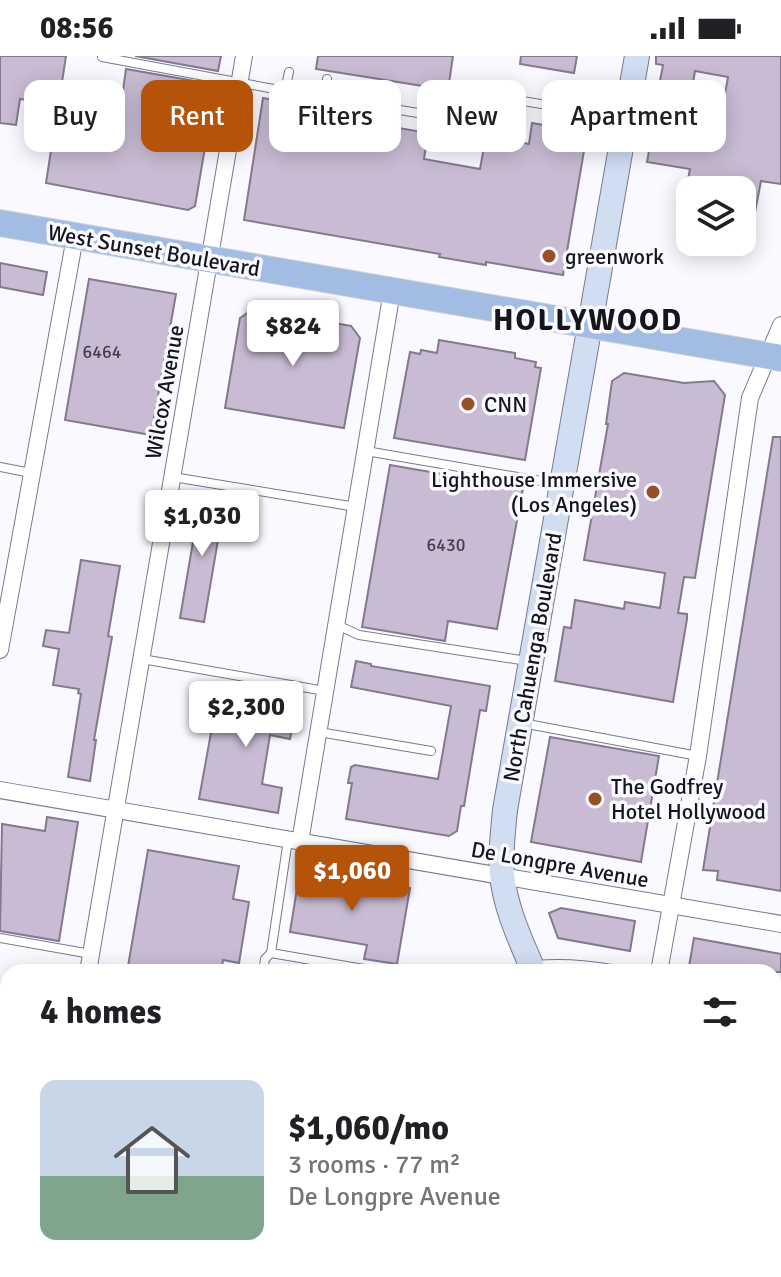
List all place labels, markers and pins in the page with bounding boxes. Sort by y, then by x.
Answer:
place label: greenwork [565,243,664,270]
marker: greenwork [540,247,558,265]
pin: $824 [246,300,340,368]
place label: CNN [484,391,527,418]
marker: CNN [459,395,477,413]
place label: Lighthouse Immersive (Los Angeles) [431,466,637,518]
marker: Lighthouse Immersive (Los Angeles) [644,483,662,501]
pin: $1,030 [137,490,267,558]
pin: $2,300 [181,681,311,749]
place label: The Godfrey Hotel Hollywood [611,773,766,825]
marker: The Godfrey Hotel Hollywood [586,790,604,808]
pin: $1,060 [287,845,417,913]

